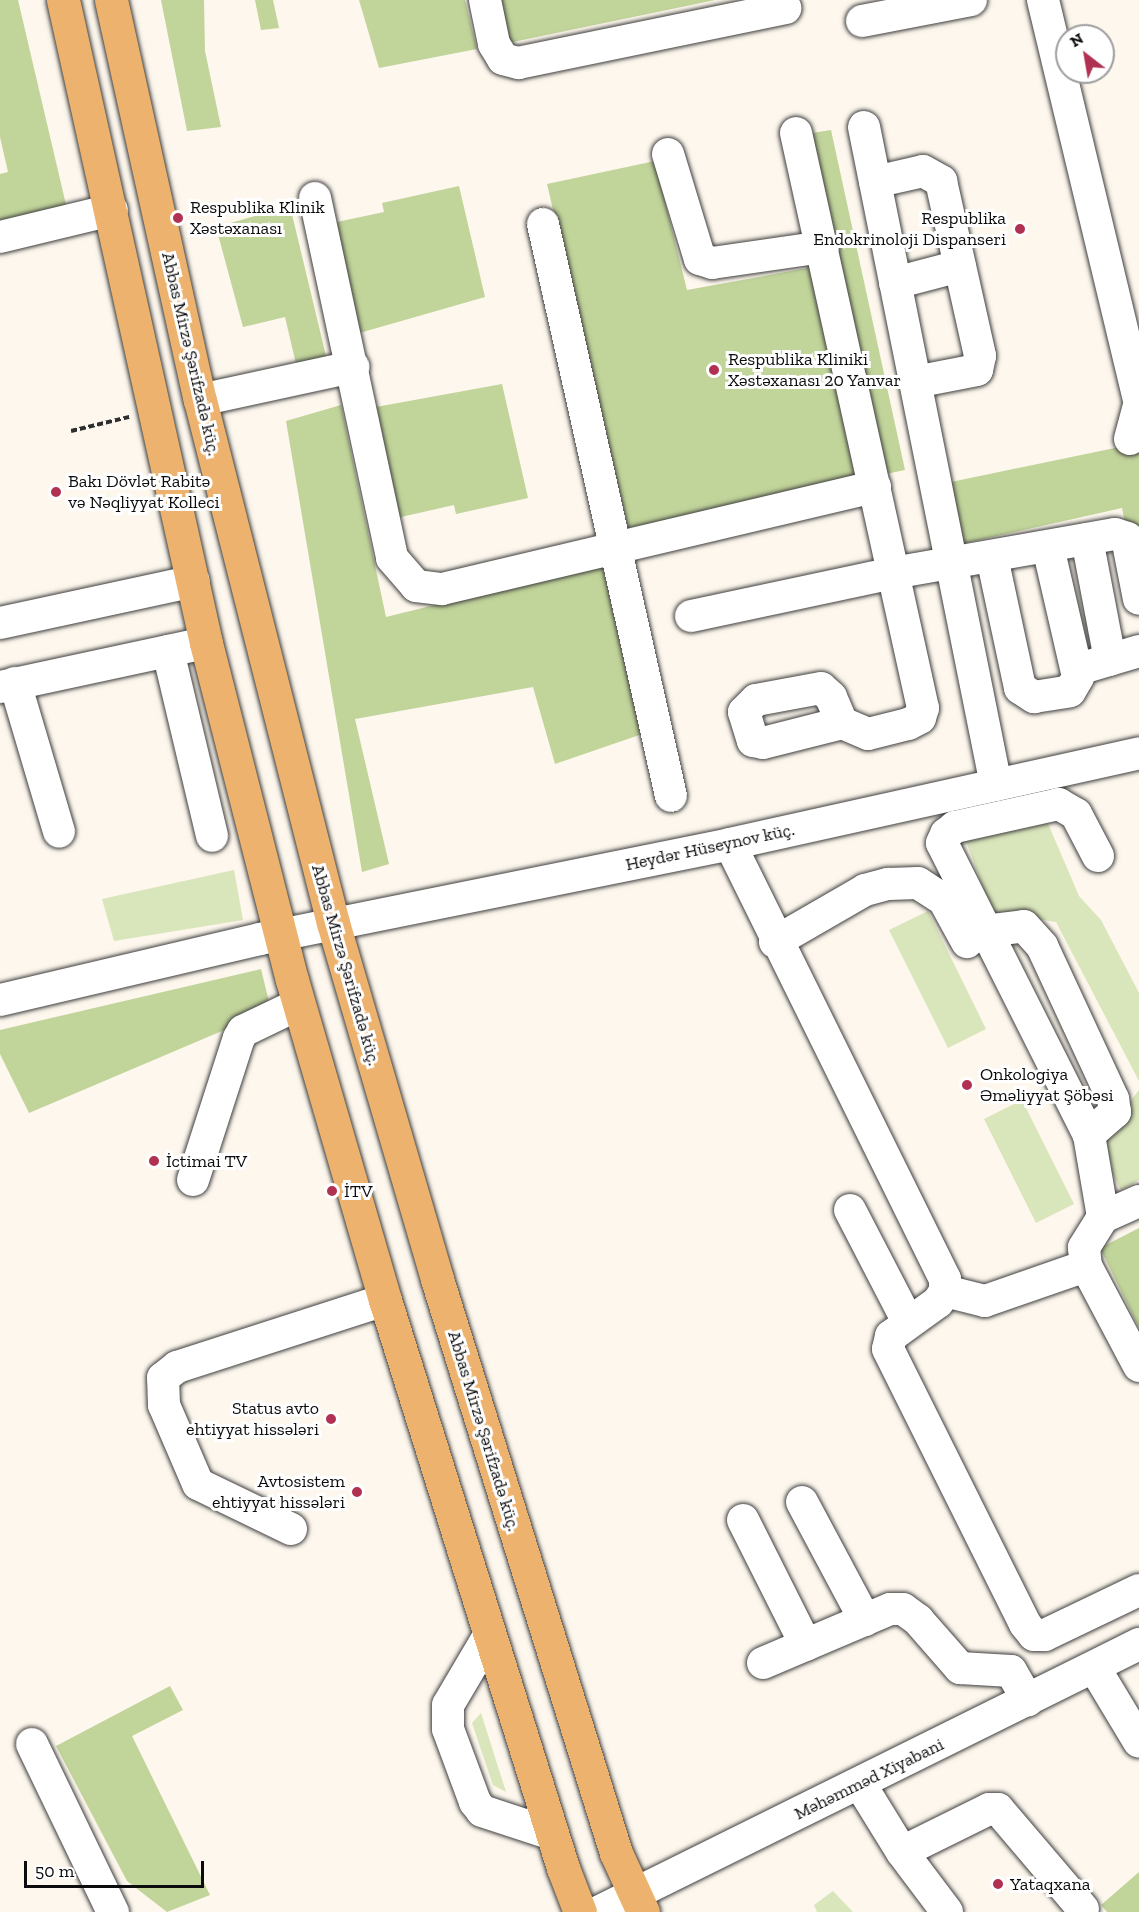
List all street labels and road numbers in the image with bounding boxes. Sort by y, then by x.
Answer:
street label: Abbas Mirzə Şərifzadə küç. [157,250,225,458]
street label: Heydər Hüseynov küç. [623,818,797,876]
street label: Abbas Mirzə Şərifzadə küç. [307,862,385,1068]
street label: Abbas Mirzə Şərifzadə küç. [443,1328,525,1534]
street label: Məhəmməd Xiyabani [791,1733,947,1825]

